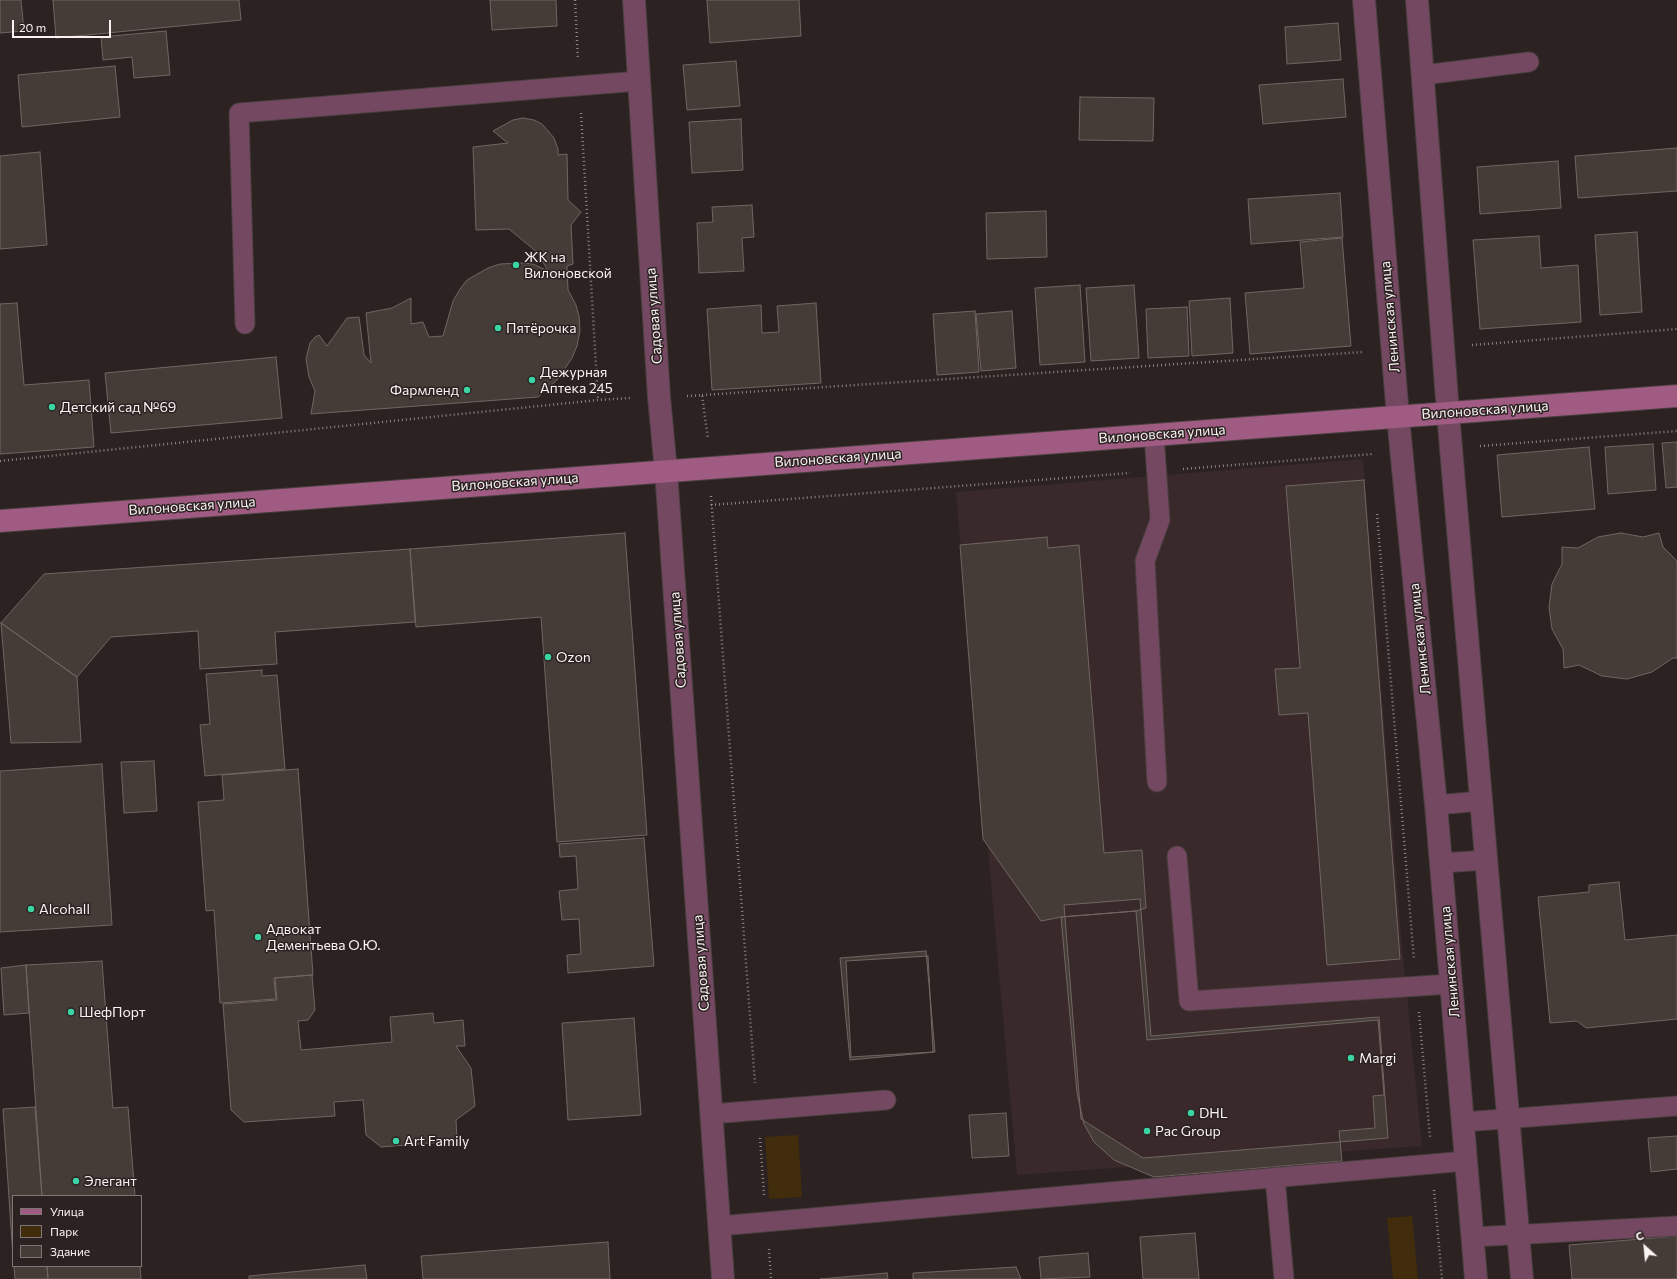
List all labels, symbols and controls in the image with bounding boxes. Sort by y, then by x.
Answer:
scale bar [14,12,113,38]
text: 20 m [19,20,46,34]
place label: ЖК на Вилоновской [524,249,612,282]
marker: ЖК на Вилоновской [511,260,521,270]
street label: Ленинская улица [1377,261,1403,373]
street label: Садовая улица [642,267,666,365]
place label: Пятёрочка [506,320,576,336]
marker: Пятёрочка [493,323,503,333]
place label: Дежурная Аптека 245 [540,364,613,396]
marker: Дежурная Аптека 245 [527,375,537,385]
place label: Фармленд [390,382,459,398]
marker: Фармленд [462,385,472,395]
street label: Вилоновская улица [1421,397,1549,423]
place label: Детский сад №69 [60,399,176,415]
marker: Детский сад №69 [47,402,57,412]
street label: Вилоновская улица [1098,421,1226,447]
street label: Вилоновская улица [774,445,902,471]
street label: Вилоновская улица [451,469,579,495]
street label: Вилоновская улица [128,493,256,519]
street label: Ленинская улица [1406,582,1434,696]
street label: Садовая улица [666,591,690,689]
place label: Ozon [556,649,591,665]
marker: Ozon [543,652,553,662]
place label: Alcohall [39,901,90,917]
marker: Alcohall [26,904,36,914]
street label: Ленинская улица [1437,906,1463,1018]
street label: Садовая улица [689,914,713,1012]
place label: Адвокат Дементьева О.Ю. [266,921,381,954]
marker: Адвокат Дементьева О.Ю. [253,932,263,942]
place label: ШефПорт [79,1004,146,1020]
marker: ШефПорт [66,1007,76,1017]
place label: Margi [1359,1050,1396,1066]
marker: Margi [1346,1053,1356,1063]
place label: DHL [1199,1105,1228,1121]
marker: DHL [1186,1108,1196,1118]
place label: Pac Group [1155,1123,1221,1139]
marker: Pac Group [1142,1126,1152,1136]
place label: Art Family [404,1133,469,1149]
marker: Art Family [391,1136,401,1146]
place label: Элегант [84,1173,137,1189]
marker: Элегант [71,1176,81,1186]
legend [12,1195,142,1267]
text: Улица [50,1204,84,1218]
text: Парк [50,1224,79,1238]
north arrow [1625,1227,1665,1267]
text: С [1633,1228,1646,1243]
text: Здание [50,1244,90,1258]

